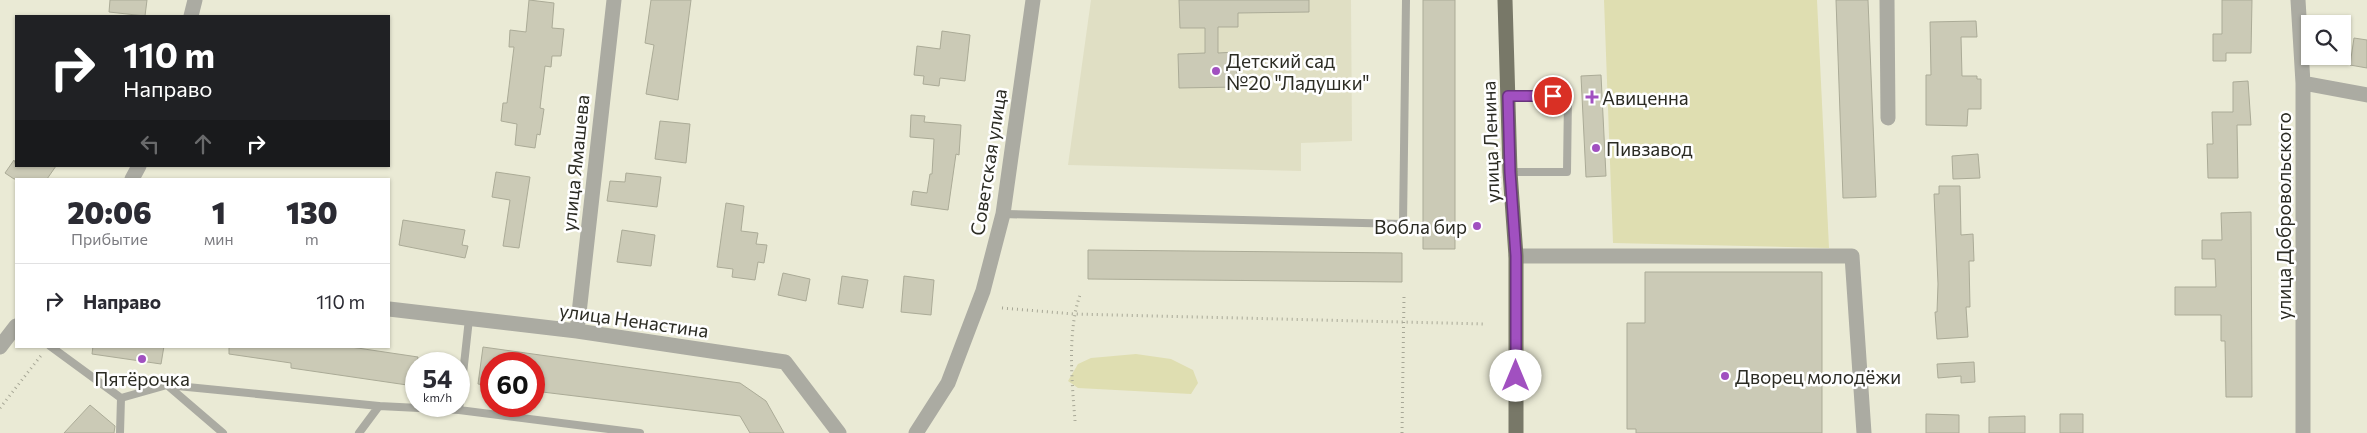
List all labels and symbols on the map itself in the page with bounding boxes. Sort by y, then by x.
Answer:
place label: Детский сад №20 "Ладушки" [1226,49,1370,94]
marker: Детский сад №20 "Ладушки" [1210,65,1222,77]
pin [1532,75,1574,117]
street label: улица Ленина [1476,80,1504,204]
place label: Авиценна [1602,86,1689,109]
street label: Советская улица [965,87,1011,237]
marker: Авиценна [1586,91,1598,103]
street label: улица Ямашева [556,93,594,233]
street label: улица Добровольского [2272,112,2295,320]
place label: Пивзавод [1606,137,1693,160]
marker: Пивзавод [1590,142,1602,154]
place label: Вобла бир [1374,215,1467,238]
marker: Вобла бир [1471,220,1483,232]
street label: улица Ненастина [558,298,710,342]
position arrow [1489,349,1541,401]
speed limit sign: 60 [480,352,545,417]
marker: Пятёрочка [136,353,148,365]
place label: Дворец молодёжи [1735,365,1901,388]
place label: Пятёрочка [94,367,190,390]
marker: Дворец молодёжи [1719,370,1731,382]

